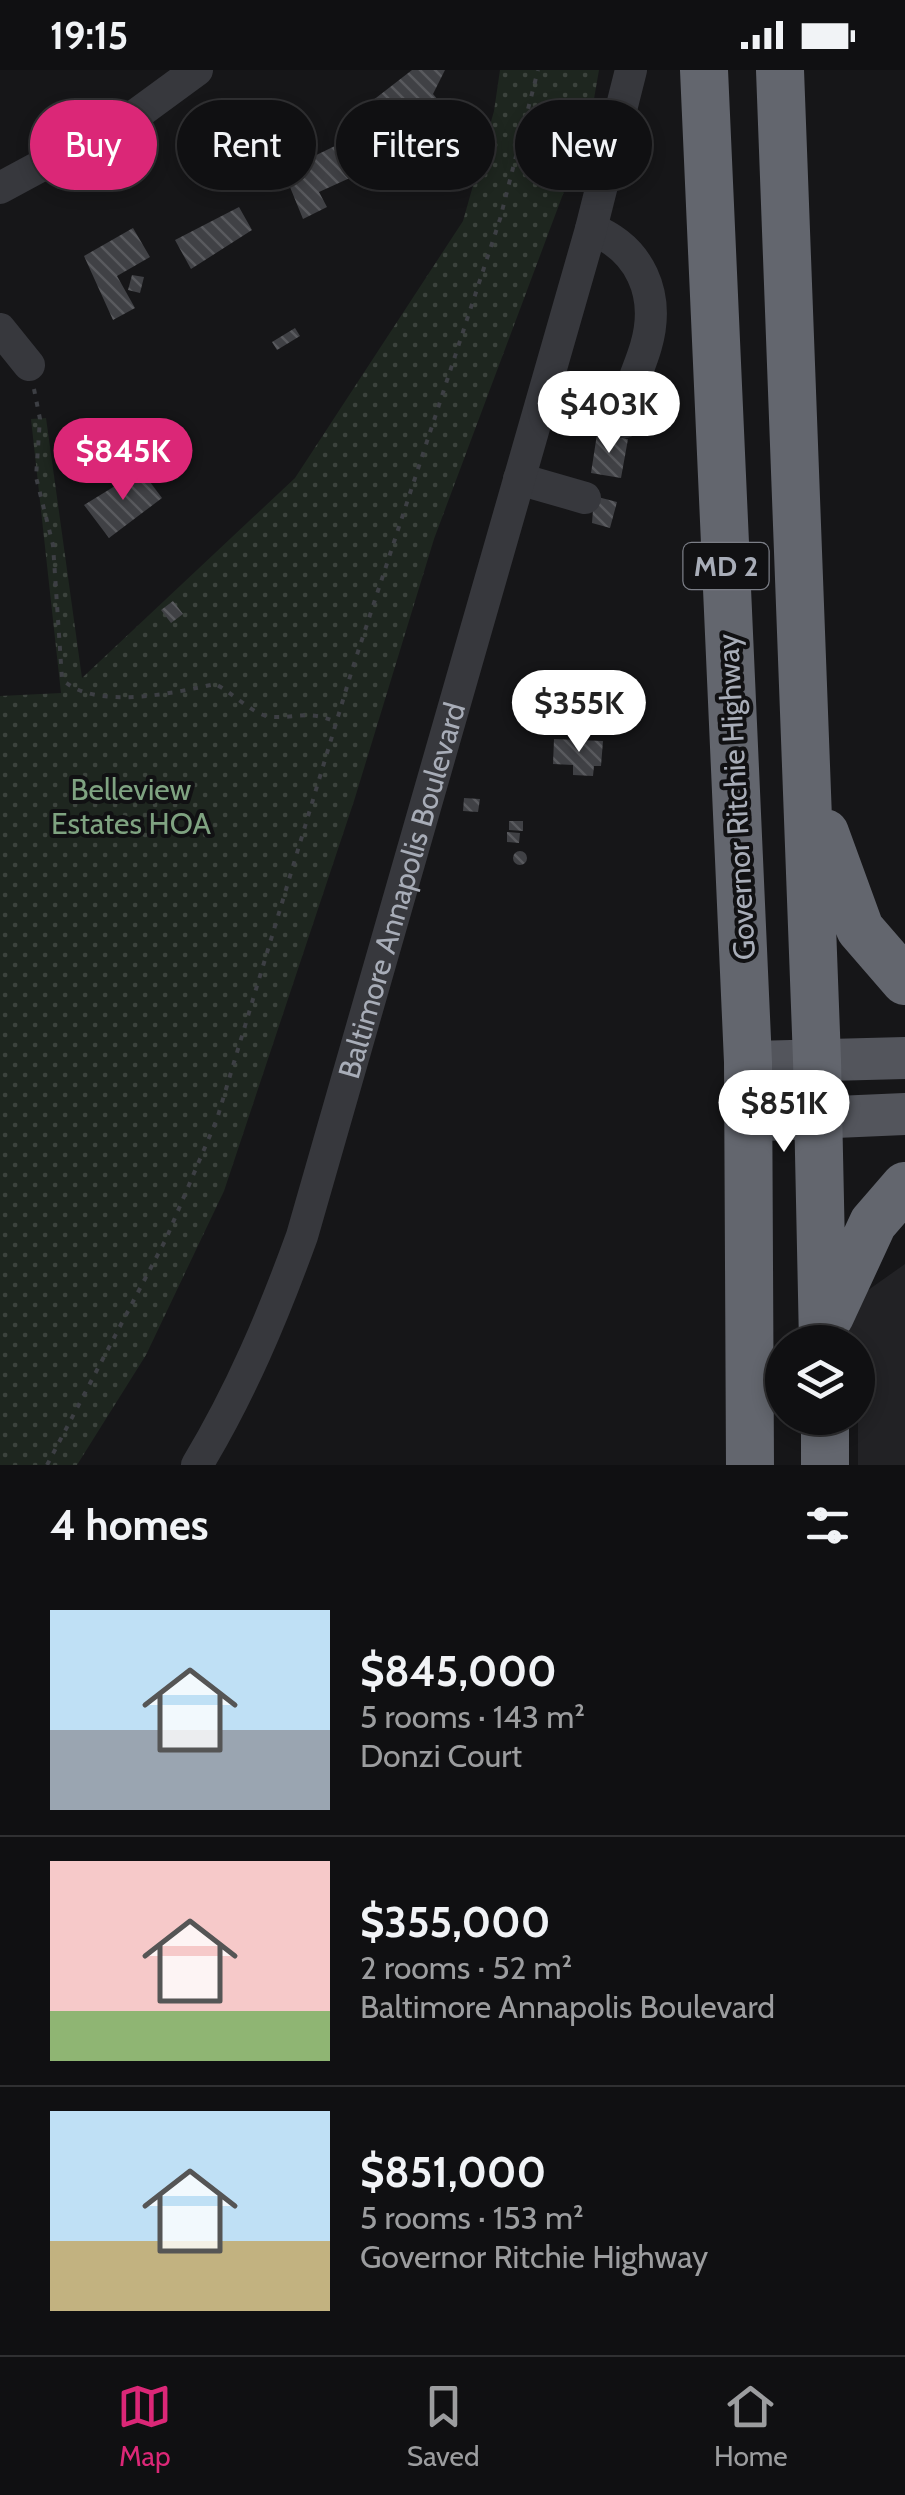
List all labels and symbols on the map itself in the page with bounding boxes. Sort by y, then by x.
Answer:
pin: $403K [539,371,679,456]
pin: $845K [53,418,193,503]
road number: MD 2 [684,543,768,589]
street label: Governor Ritchie Highway [709,633,763,961]
pin: $355K [509,670,649,755]
street label: Baltimore Annapolis Boulevard [330,698,473,1082]
park label: Belleview Estates HOA [51,771,212,842]
pin: $851K [714,1070,854,1155]

